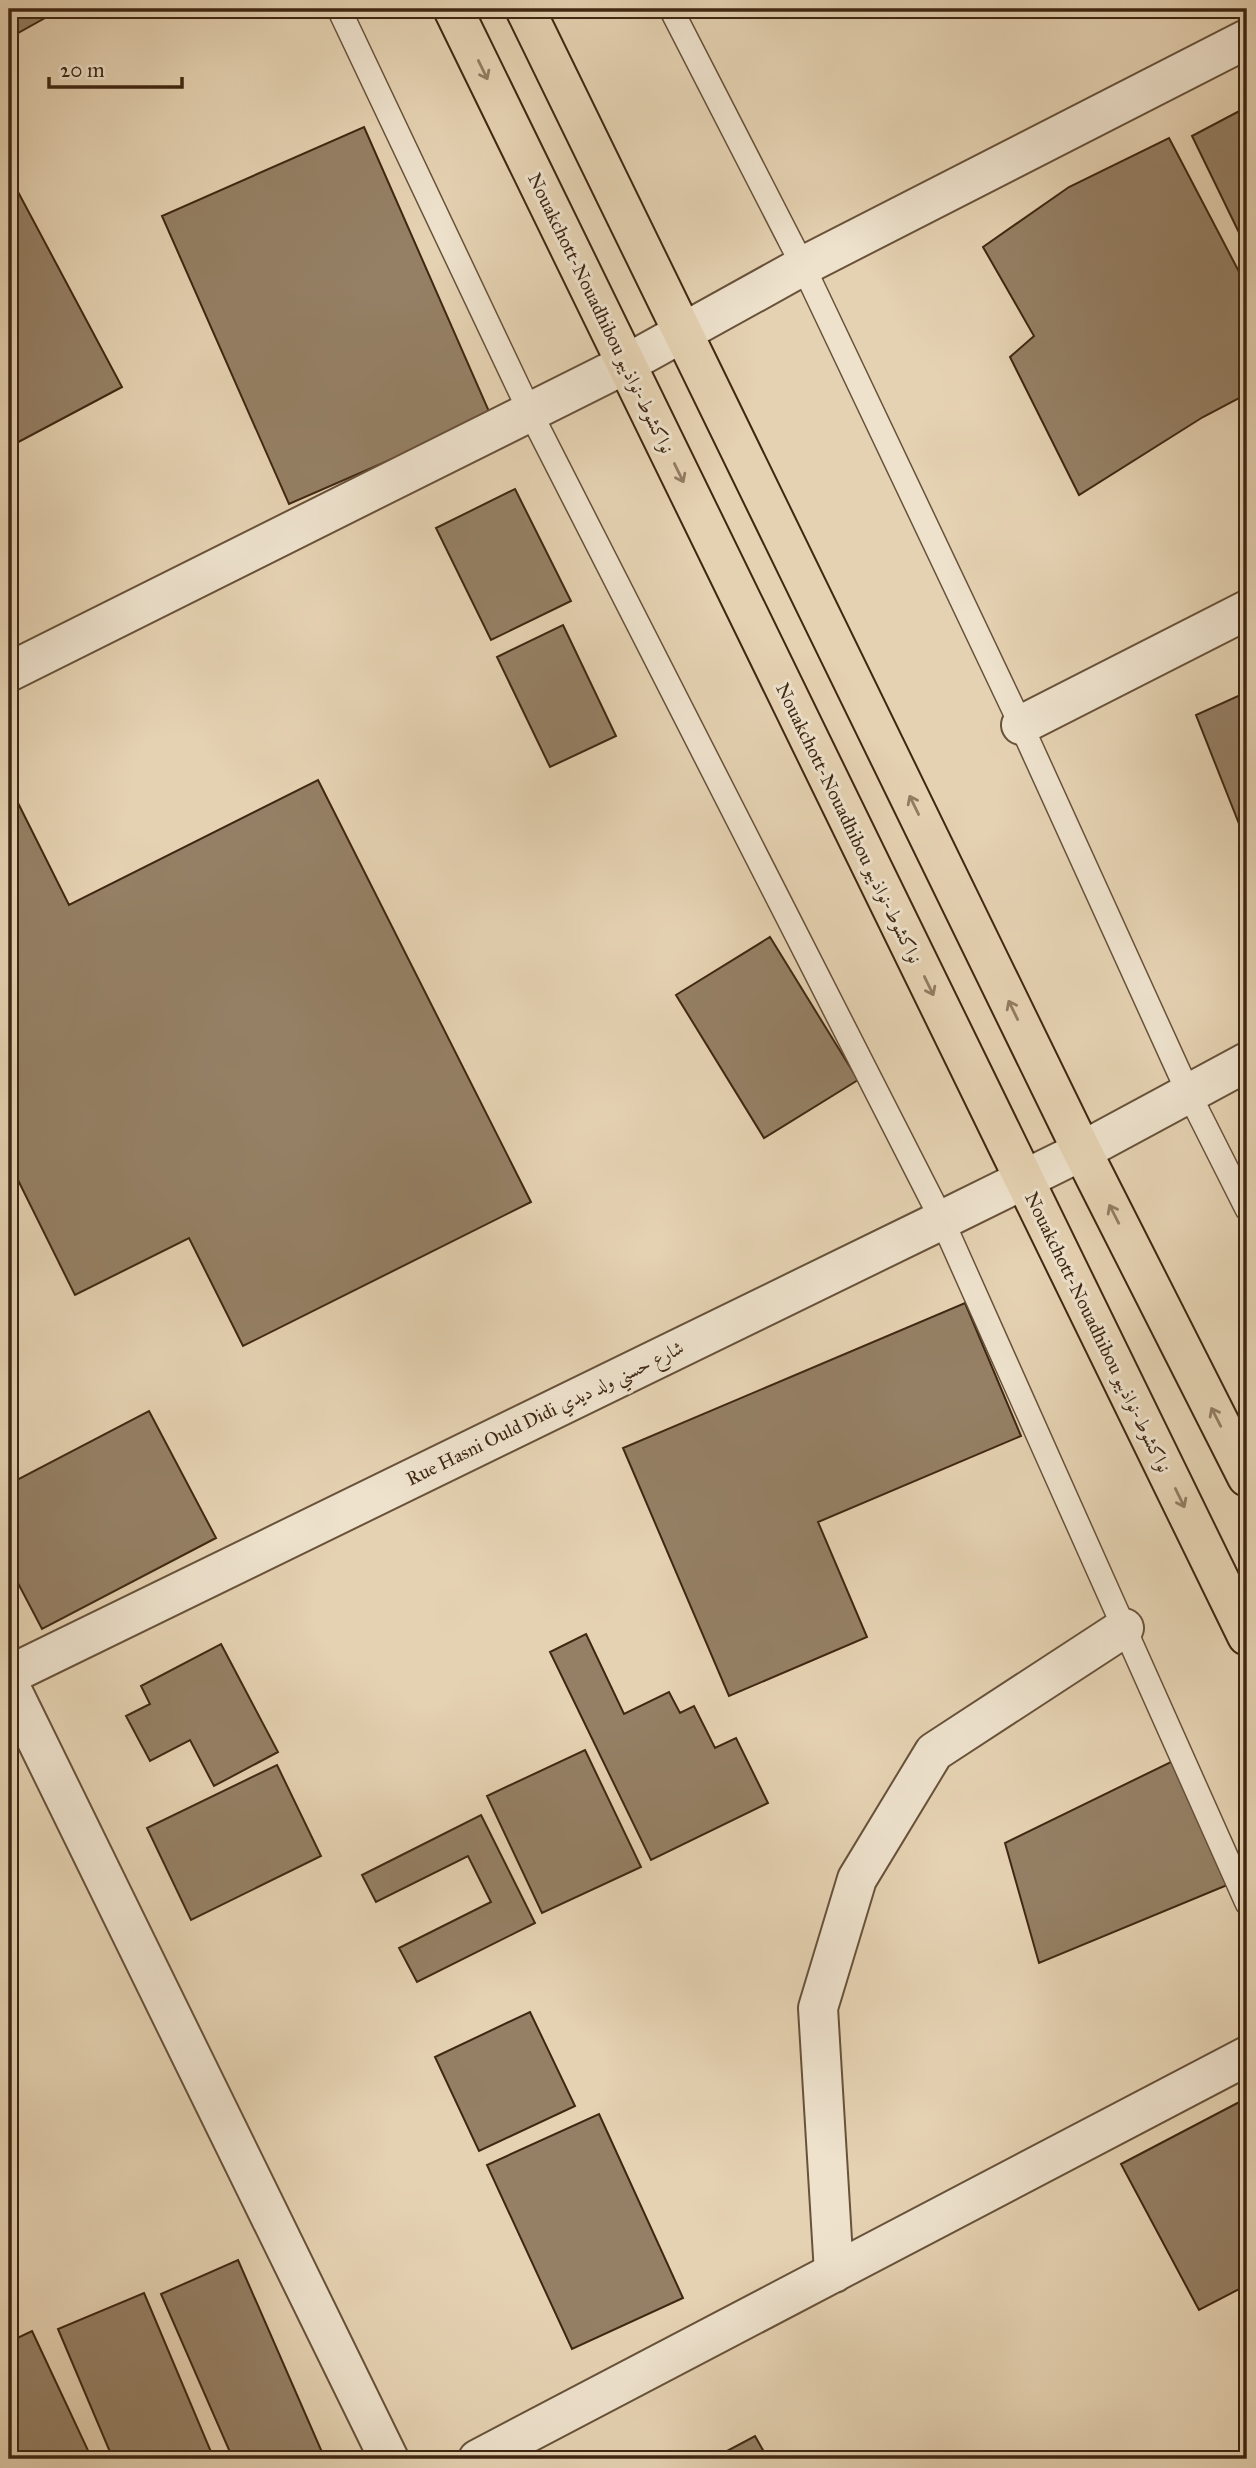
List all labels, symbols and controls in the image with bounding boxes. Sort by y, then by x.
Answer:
scale bar [49,46,182,90]
text: 20 m [60,57,105,83]
one-way arrow [477,59,490,80]
street label: Nouakchott-Nouadhibou نواكشوط-نواذيبو [522,169,679,457]
one-way arrow [673,462,686,483]
street label: Nouakchott-Nouadhibou نواكشوط-نواذيبو [770,679,927,967]
one-way arrow [906,795,920,816]
one-way arrow [922,975,936,996]
one-way arrow [1006,1000,1019,1021]
street label: Nouakchott-Nouadhibou نواكشوط-نواذيبو [1019,1188,1176,1476]
one-way arrow [1106,1204,1120,1225]
street label: Rue Hasni Ould Didi شارع حسني ولد ديدي [402,1336,691,1497]
one-way arrow [1209,1407,1223,1427]
one-way arrow [1173,1487,1187,1508]

